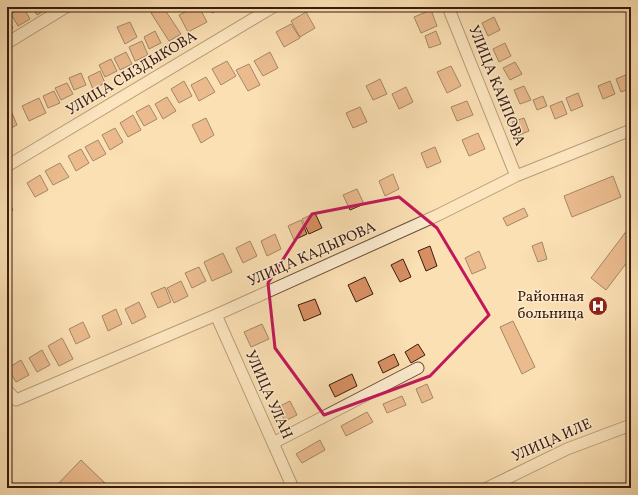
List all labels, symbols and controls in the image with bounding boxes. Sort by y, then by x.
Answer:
street label: УЛИЦА КАИПОВА [462,23,530,150]
street label: УЛИЦА СЫЗДЫКОВА [63,26,202,121]
street label: УЛИЦА КАДЫРОВА [245,217,380,293]
place label: Районная больница [517,287,584,325]
hospital icon: Районная больница [587,295,609,317]
street label: УЛИЦА УЛАН [239,347,297,443]
street label: УЛИЦА ИЛЕ [509,414,595,468]

